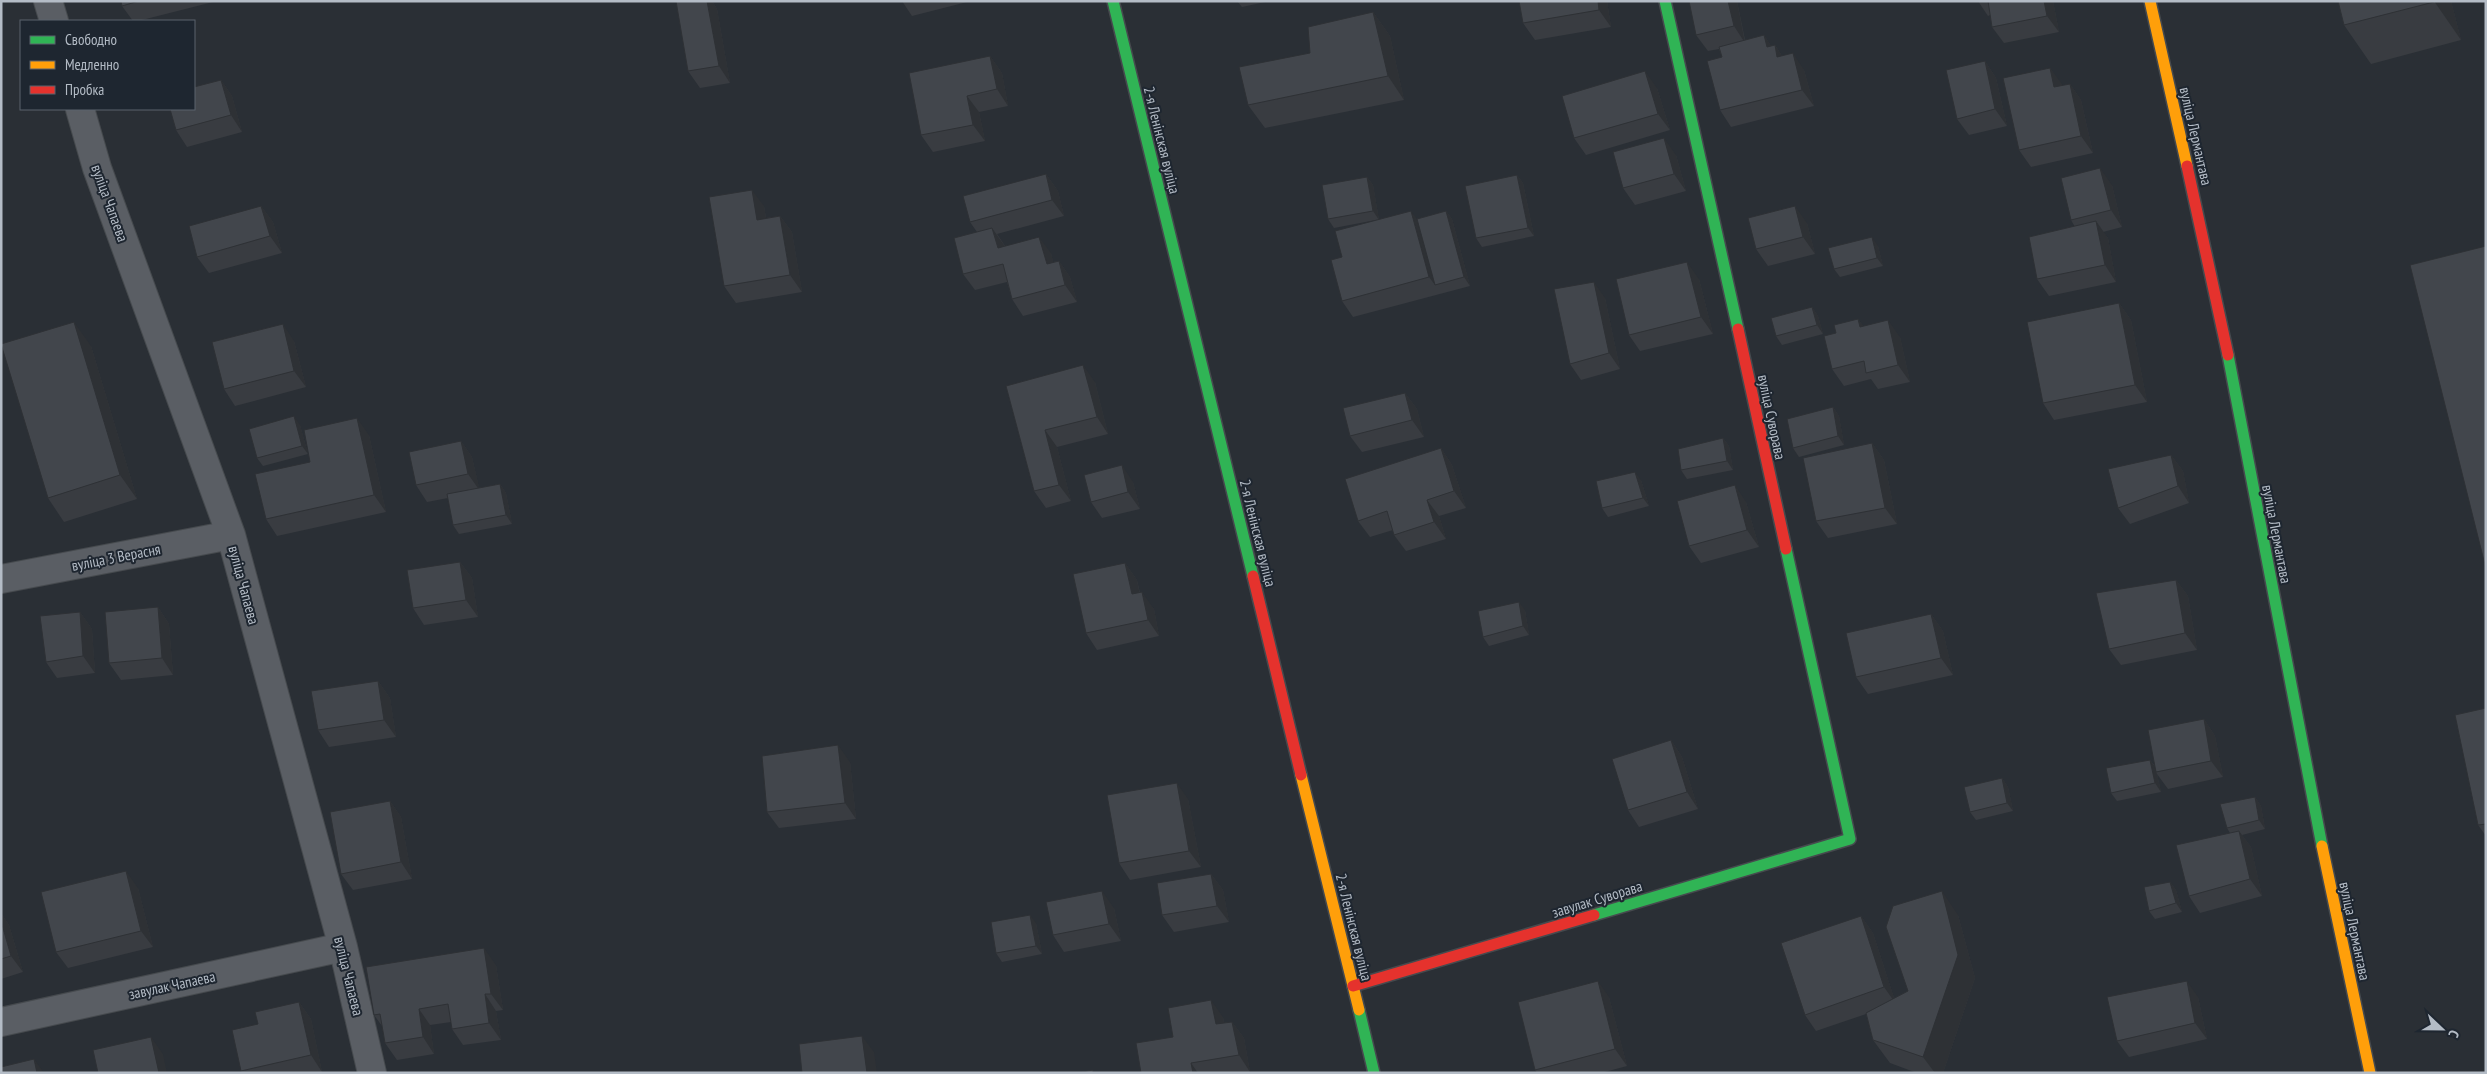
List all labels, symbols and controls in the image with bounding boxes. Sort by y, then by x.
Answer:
legend [20,20,195,110]
text: Свободно [65,30,117,49]
text: Медленно [65,55,119,74]
text: Пробка [65,80,104,99]
street label: 2-я Ленінская вуліца [1140,84,1184,196]
street label: вуліца Лермантава [2175,85,2217,187]
street label: вуліца Чапаева [87,162,133,244]
street label: вуліца Суворава [1754,373,1790,461]
street label: 2-я Ленінская вуліца [1236,477,1280,589]
street label: вуліца Лермантава [2258,483,2296,585]
street label: вуліца 3 Верасня [70,539,162,575]
street label: вуліца Чапаева [224,544,264,626]
street label: 2-я Ленінская вуліца [1332,871,1376,983]
street label: завулак Суворава [1550,876,1644,922]
street label: вуліца Лермантава [2335,880,2375,982]
street label: вуліца Чапаева [330,935,368,1017]
street label: завулак Чапаева [127,967,217,1003]
north arrow [2417,1004,2467,1054]
text: С [2444,1028,2464,1041]

